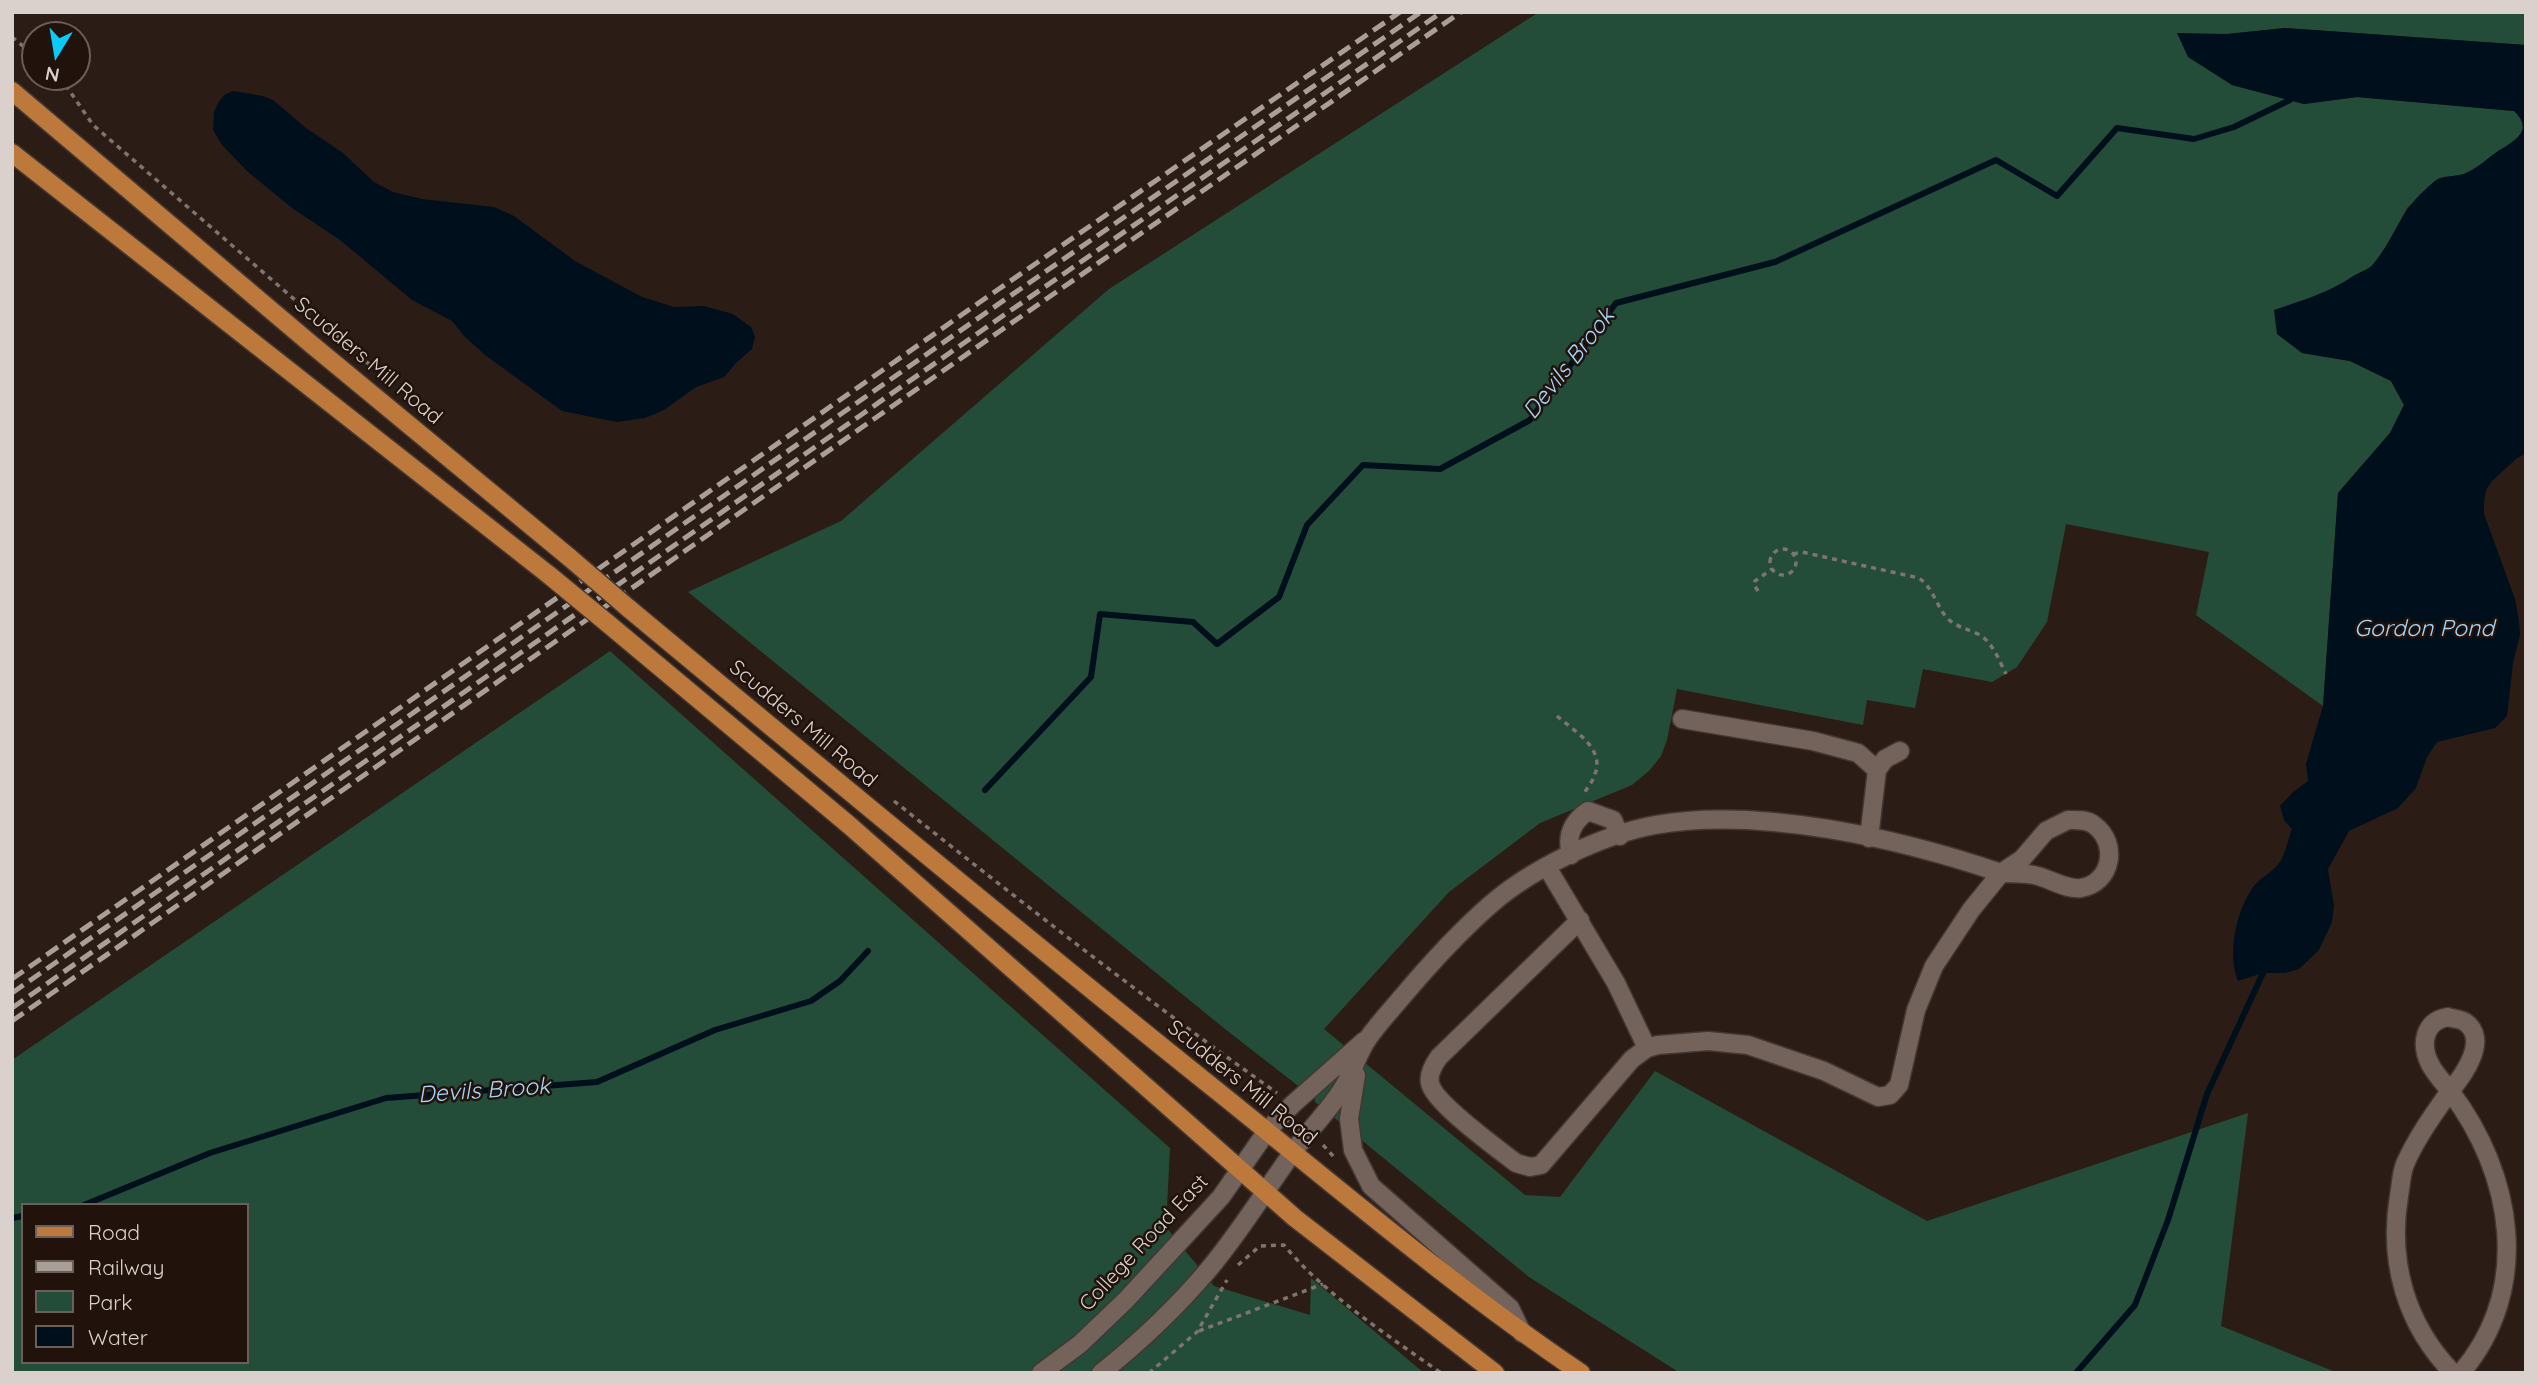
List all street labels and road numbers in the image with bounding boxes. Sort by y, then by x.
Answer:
street label: Scudders Mill Road [289,292,447,430]
street label: Scudders Mill Road [724,655,882,793]
street label: Scudders Mill Road [1162,1015,1322,1151]
street label: College Road East [1074,1170,1214,1316]

